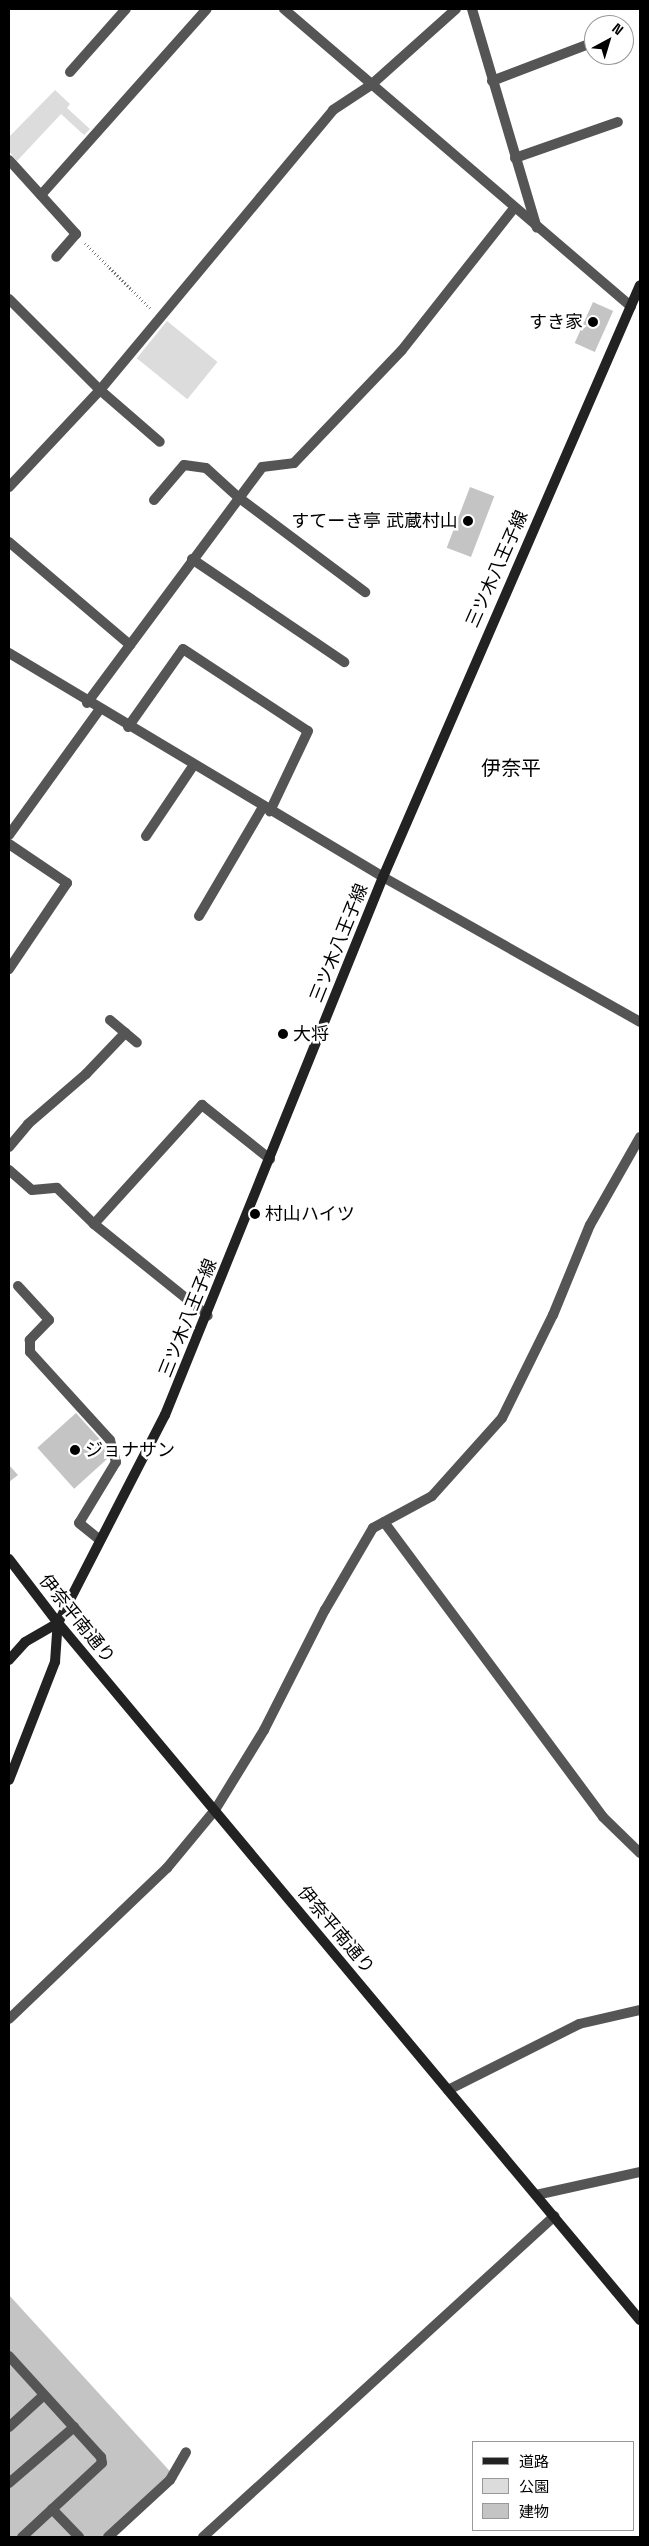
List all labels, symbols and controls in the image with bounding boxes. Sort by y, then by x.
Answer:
north arrow [584,15,634,65]
text: N [608,19,627,39]
place label: すき家 [529,311,583,333]
marker: すき家 [587,316,599,328]
street label: 三ツ木八王子線 [462,507,532,631]
place label: すてーき亭 武蔵村山 [291,510,458,532]
marker: すてーき亭 武蔵村山 [462,515,474,527]
district label: 伊奈平 [481,756,541,780]
street label: 三ツ木八王子線 [305,881,373,1005]
place label: 大将 [293,1023,329,1045]
marker: 大将 [277,1028,289,1040]
place label: 村山ハイツ [265,1203,355,1225]
marker: 村山ハイツ [249,1208,261,1220]
street label: 三ツ木八王子線 [154,1256,222,1380]
place label: ジョナサン [85,1439,175,1461]
marker: ジョナサン [69,1444,81,1456]
street label: 伊奈平南通り [35,1570,119,1668]
street label: 伊奈平南通り [293,1882,379,1978]
legend [472,2441,634,2531]
text: 道路 [519,2452,549,2471]
text: 公園 [519,2477,549,2496]
text: 建物 [519,2502,549,2521]

